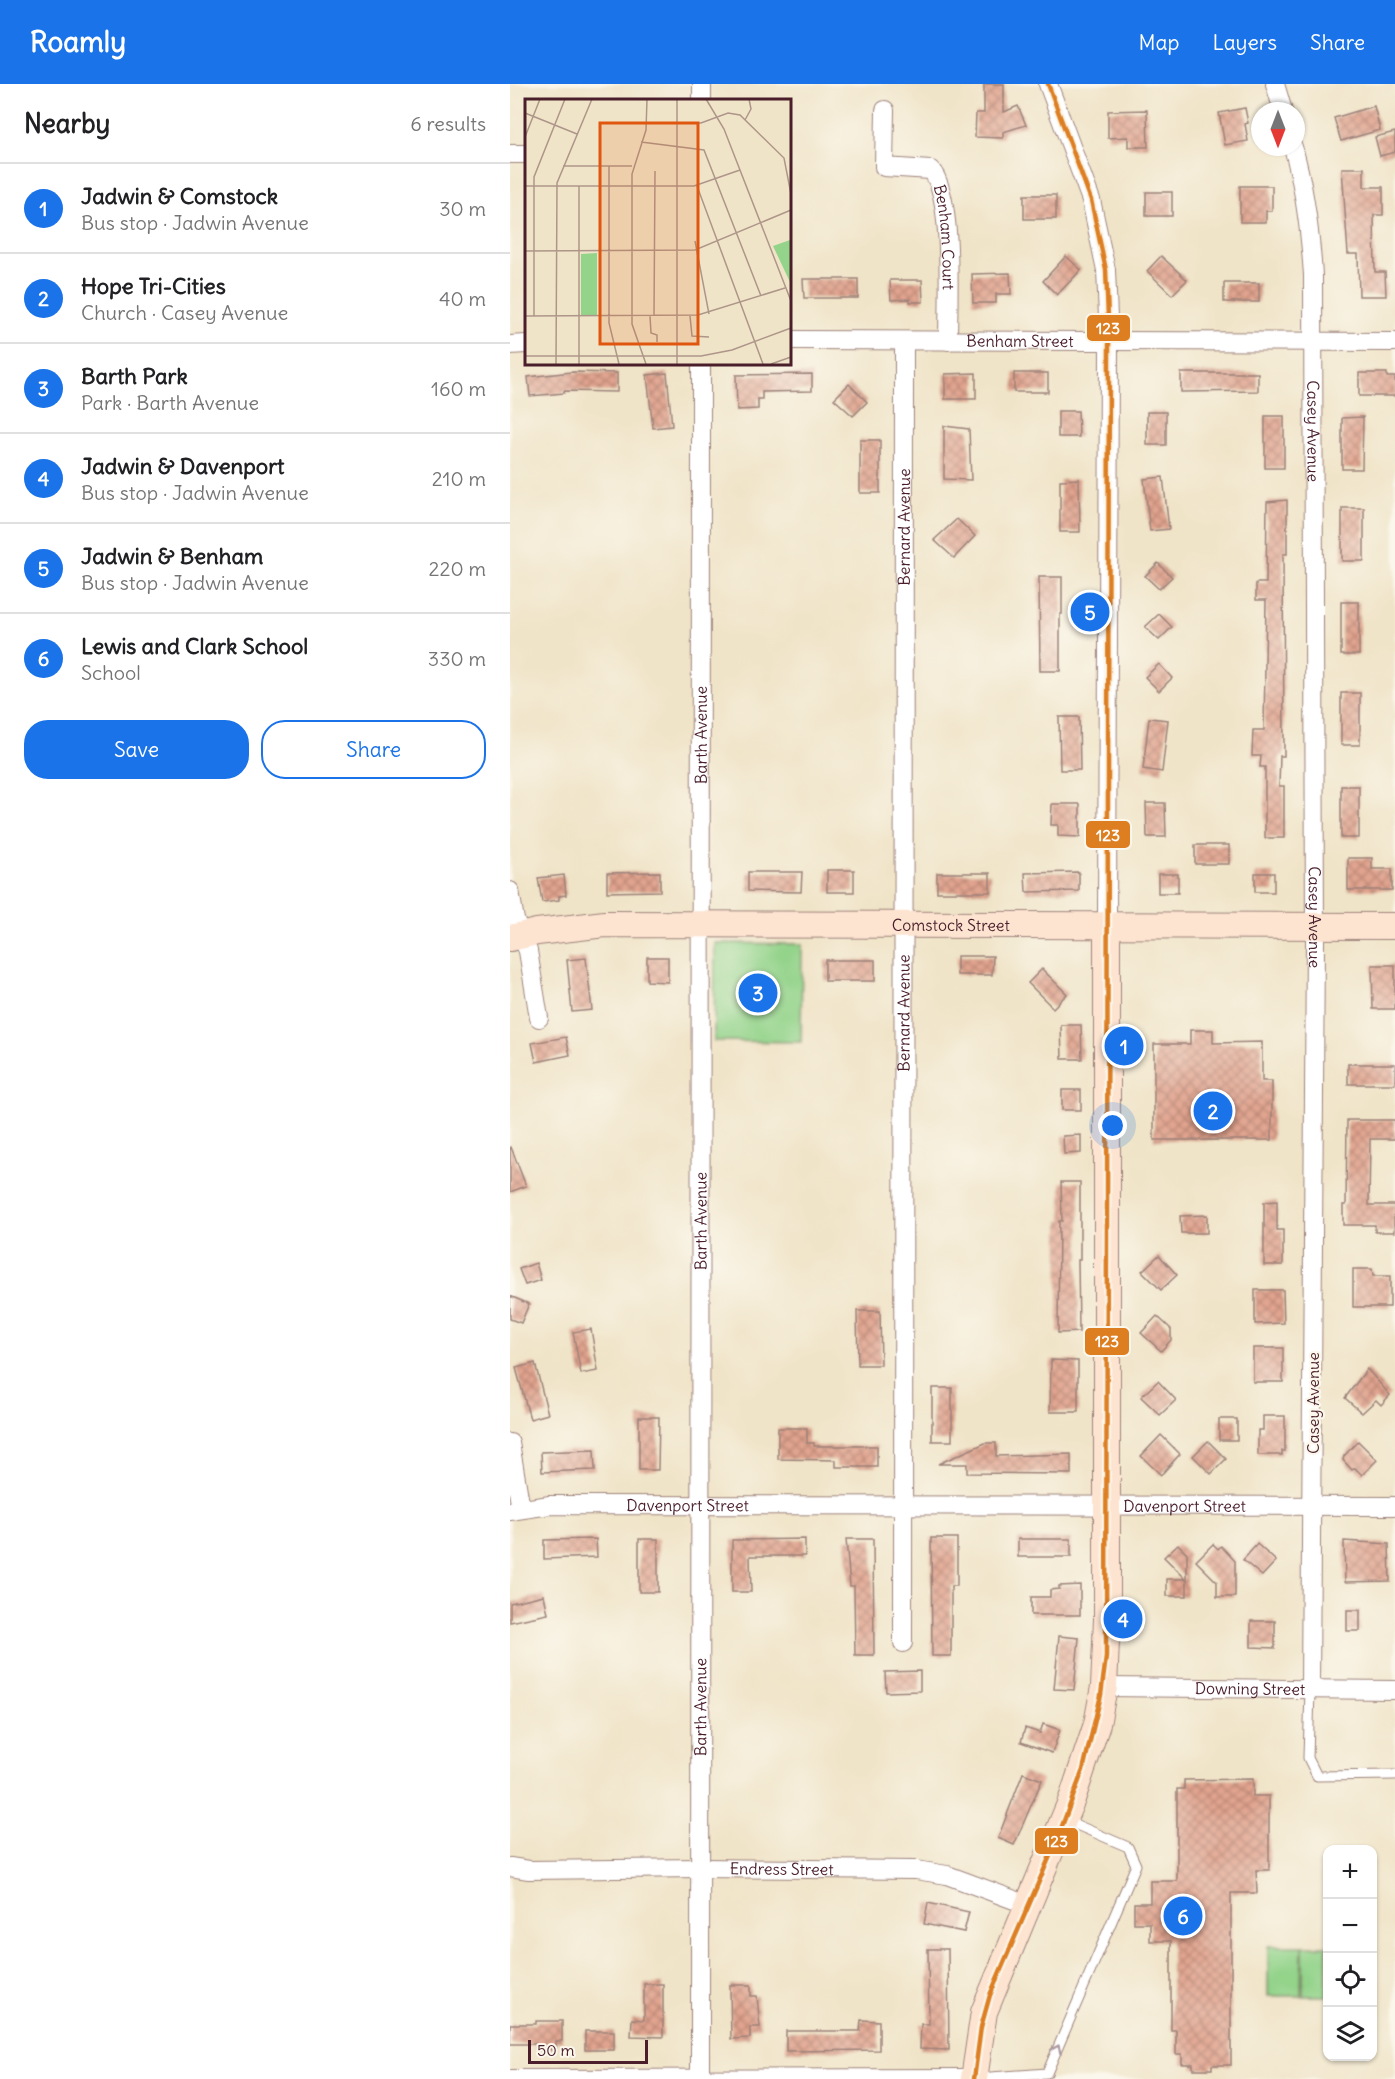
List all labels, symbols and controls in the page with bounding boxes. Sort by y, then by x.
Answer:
text: Roamly [30,24,126,60]
text: Map [1139,29,1179,56]
text: Layers [1212,29,1277,56]
text: Share [1310,29,1365,56]
inset map [525,99,790,364]
north arrow [1251,102,1305,156]
text: Nearby [24,107,110,140]
text: 6 results [410,111,486,136]
text: Jadwin & Comstock [81,182,278,210]
street label: Benham Court [930,182,959,290]
text: 1 [40,196,47,221]
text: 30 m [439,196,486,221]
text: Bus stop · Jadwin Avenue [81,210,309,235]
text: Hope Tri-Cities [81,272,226,300]
text: 2 [38,286,49,311]
text: 40 m [439,286,486,311]
text: Church · Casey Avenue [81,300,288,325]
line badge: 123 [1086,314,1131,342]
text: 123 [1096,318,1120,338]
street label: Benham Street [966,331,1074,351]
text: Barth Park [81,362,188,390]
text: 3 [38,376,49,401]
text: 160 m [431,376,486,401]
street label: Casey Avenue [1303,380,1324,482]
text: Park · Barth Avenue [81,390,259,415]
text: Jadwin & Davenport [81,452,285,480]
text: 4 [38,466,49,491]
text: 210 m [432,466,486,491]
street label: Bernard Avenue [894,468,914,586]
text: Bus stop · Jadwin Avenue [81,480,309,505]
text: Jadwin & Benham [81,542,263,570]
text: 5 [38,556,49,581]
text: 220 m [429,556,486,581]
text: Bus stop · Jadwin Avenue [81,570,309,595]
pin: 5 [1070,590,1110,634]
text: Lewis and Clark School [81,632,308,660]
text: 6 [38,646,49,671]
text: 330 m [428,646,486,671]
text: School [81,660,141,685]
street label: Barth Avenue [691,686,711,784]
button: Save [24,720,249,779]
button: Share [261,720,486,779]
line badge: 123 [1085,820,1131,849]
text: 123 [1096,825,1120,845]
street label: Casey Avenue [1305,866,1325,968]
street label: Comstock Street [892,915,1010,935]
street label: Bernard Avenue [893,954,914,1072]
pin: 3 [738,970,778,1016]
pin: 1 [1104,1024,1144,1068]
pin: 2 [1194,1088,1232,1134]
your location [1098,1111,1127,1140]
street label: Barth Avenue [690,1172,711,1270]
line badge: 123 [1084,1327,1130,1356]
text: 123 [1095,1331,1119,1351]
street label: Casey Avenue [1303,1352,1323,1454]
street label: Davenport Street [626,1495,750,1515]
street label: Davenport Street [1123,1496,1247,1516]
pin: 4 [1104,1596,1142,1642]
street label: Barth Avenue [690,1658,710,1756]
street label: Downing Street [1195,1678,1306,1699]
line badge: 123 [1034,1827,1079,1855]
text: 123 [1044,1831,1068,1851]
map controls [1323,1845,1377,2061]
button: + [1323,1845,1377,1899]
street label: Endress Street [730,1858,834,1879]
pin: 6 [1164,1894,1202,1938]
button: − [1323,1899,1377,1953]
button: locate [1323,1953,1377,2007]
button: layers [1323,2007,1377,2061]
scale bar [528,2037,648,2064]
text: 50 m [537,2040,575,2060]
one-way arrow [1050,2045,1062,2056]

